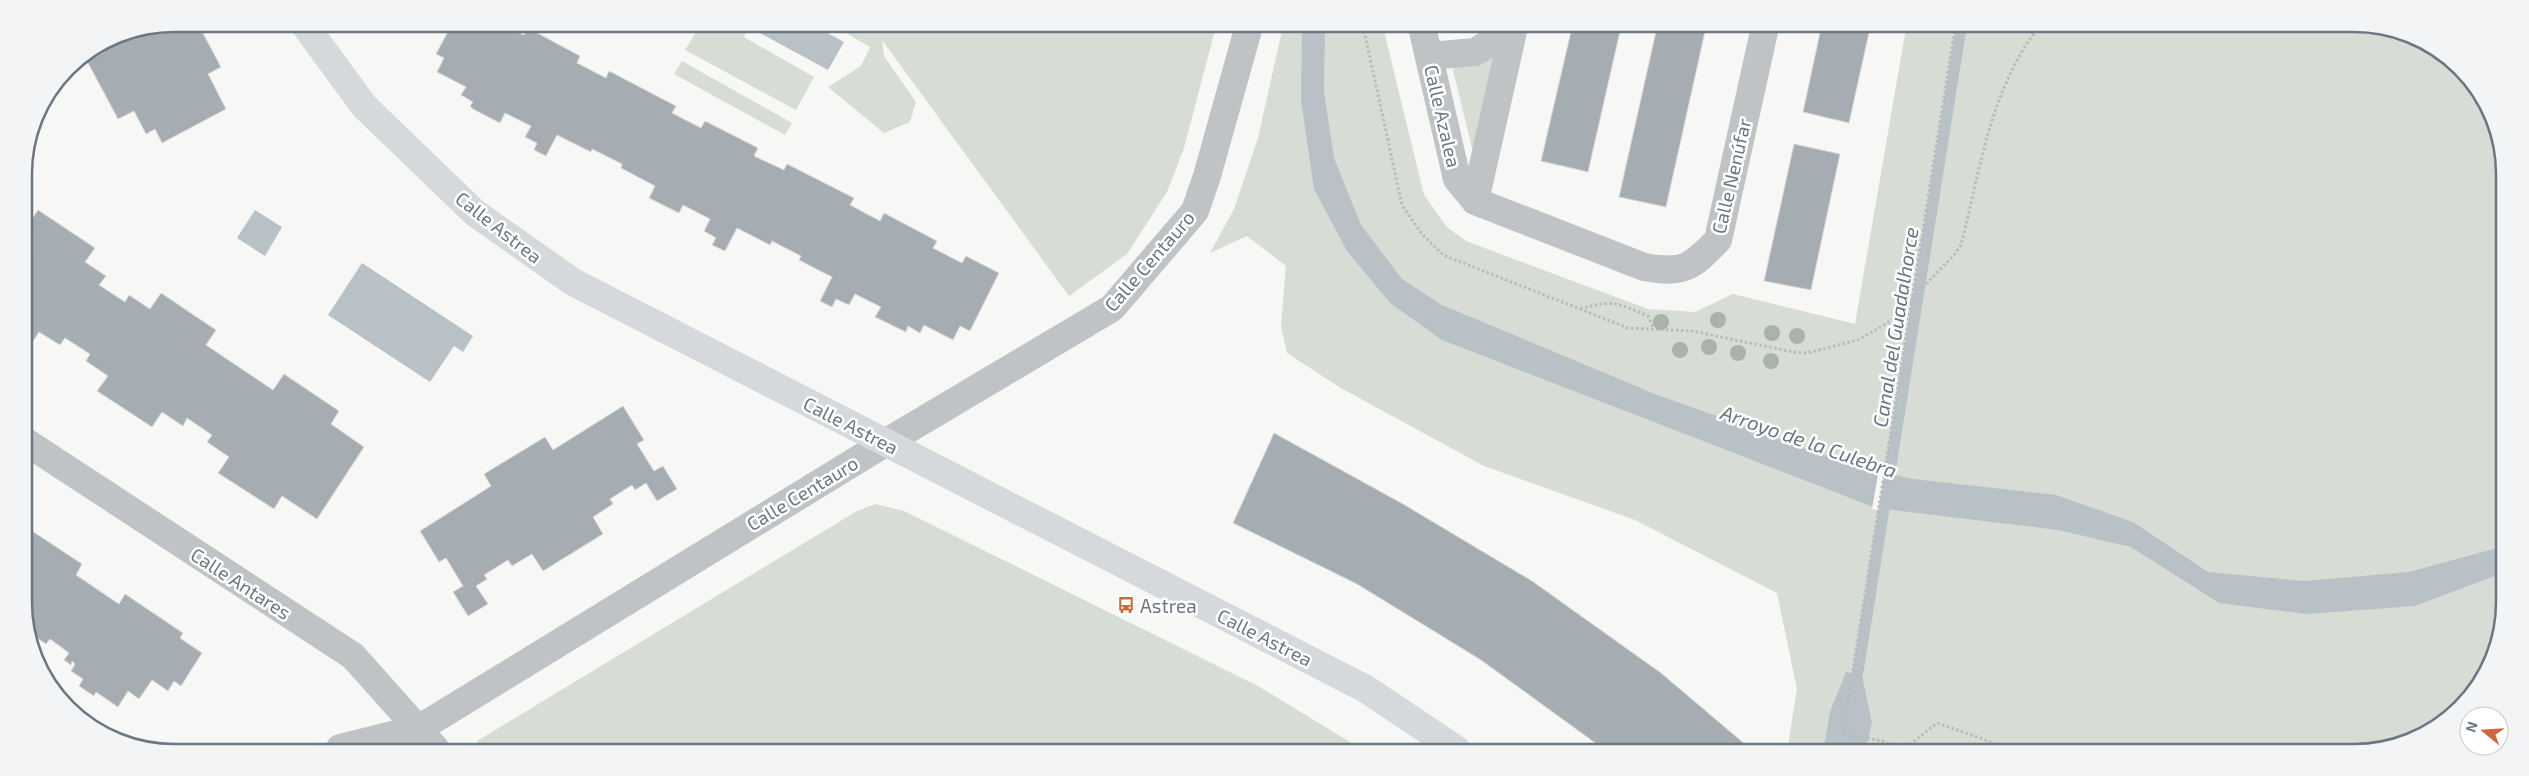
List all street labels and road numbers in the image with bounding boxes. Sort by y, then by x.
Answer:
street label: Calle Azalea [1420,62,1466,170]
street label: Calle Nenúfar [1707,116,1756,236]
street label: Calle Astrea [451,186,547,268]
street label: Calle Centauro [1099,206,1199,316]
street label: Calle Astrea [800,391,902,459]
street label: Calle Centauro [742,451,862,535]
street label: Calle Antares [187,542,295,624]
street label: Calle Astrea [1214,603,1316,671]

